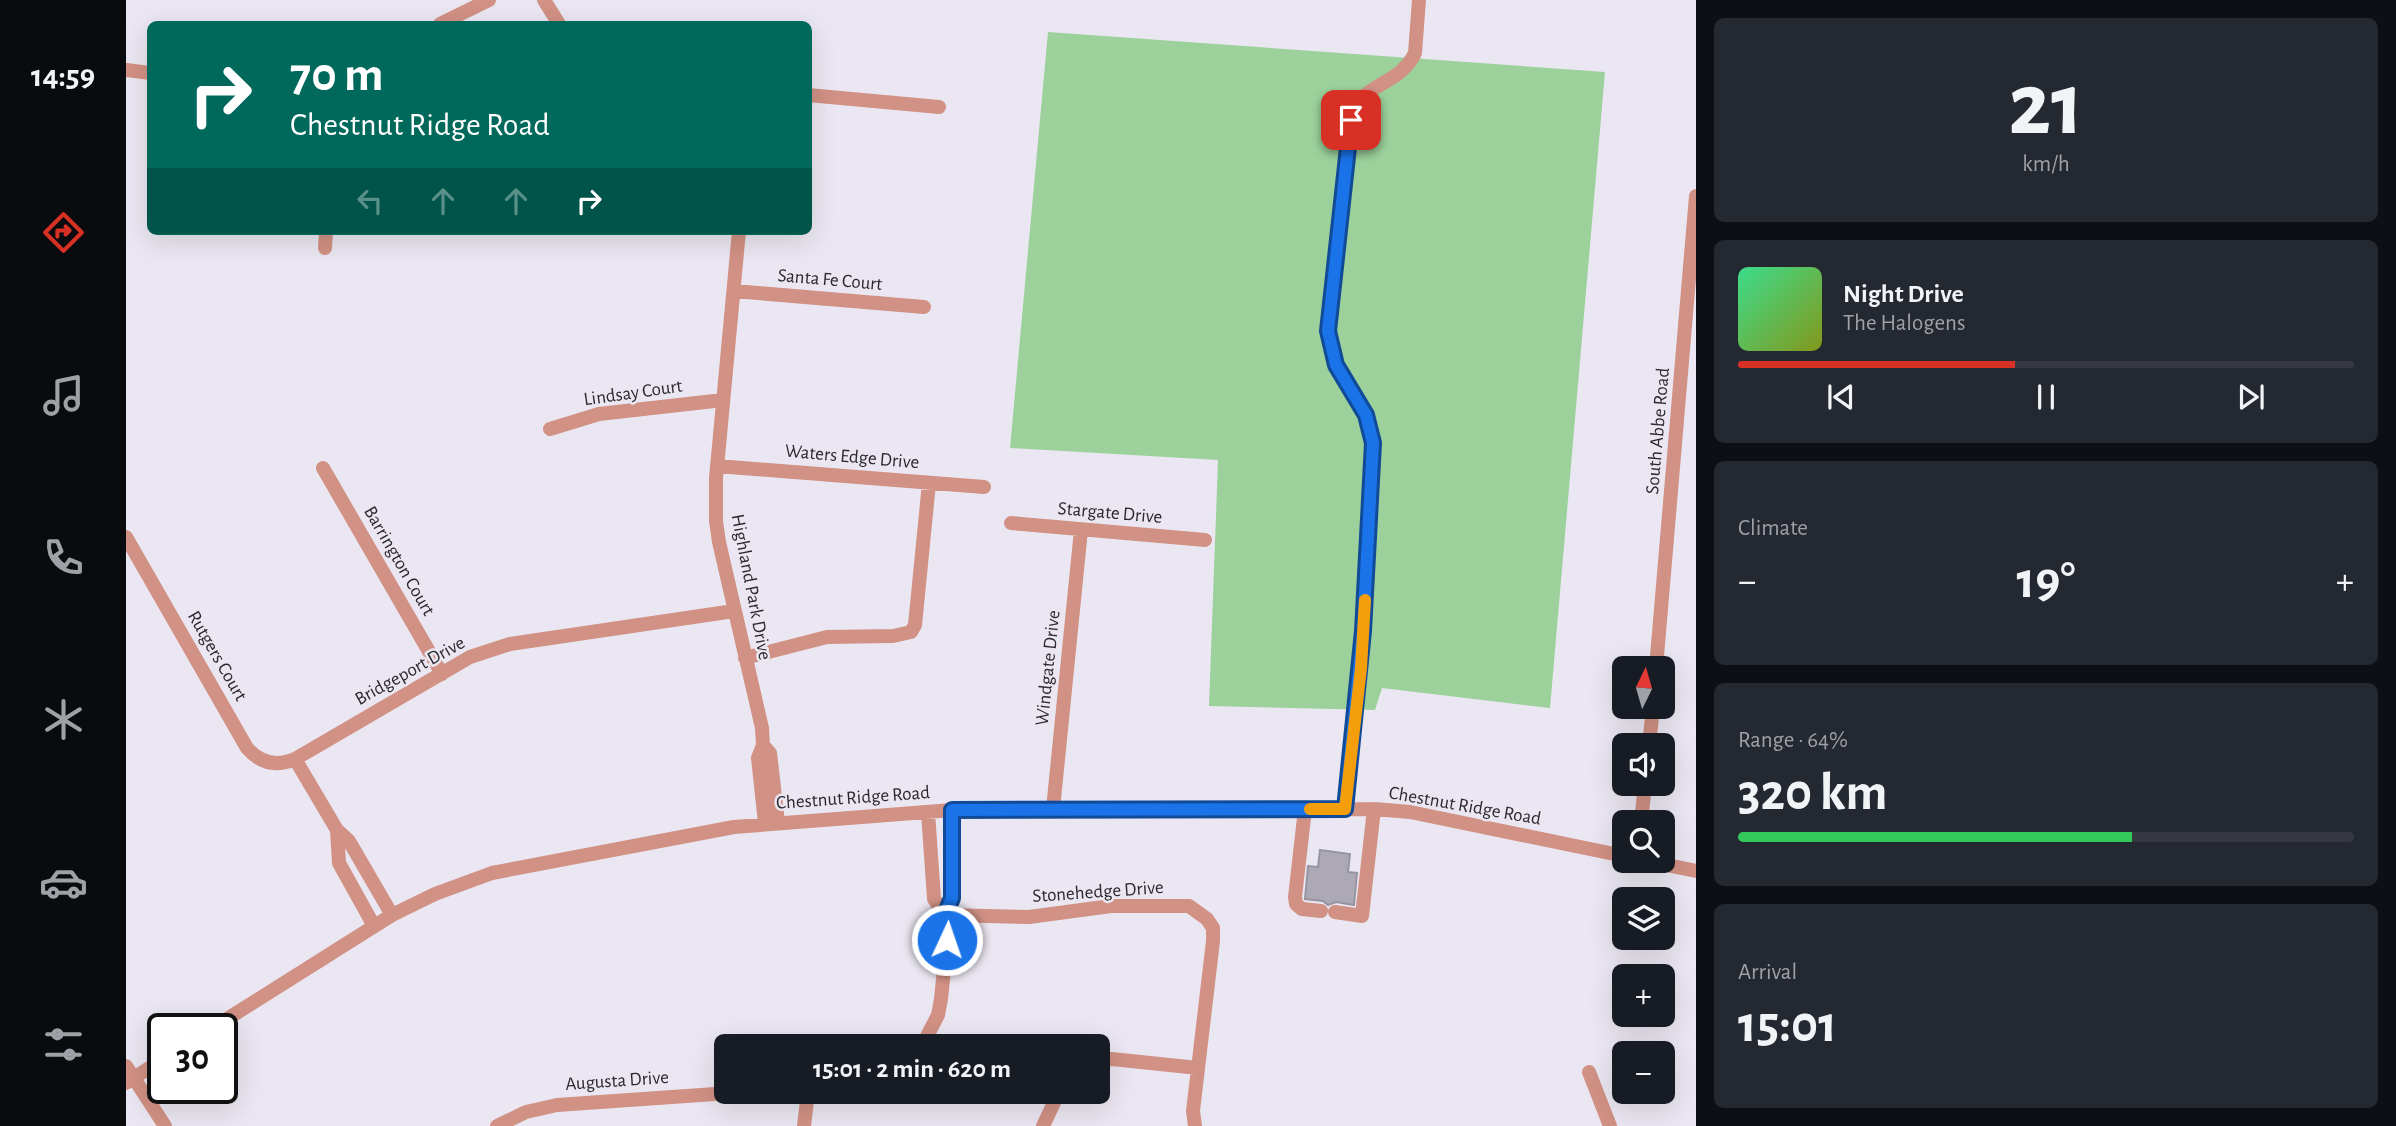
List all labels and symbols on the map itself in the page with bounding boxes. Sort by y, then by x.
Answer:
pin [1321,90,1381,150]
street label: Santa Fe Court [777,266,883,294]
street label: South Abbe Road [1643,367,1673,495]
street label: Lindsay Court [582,377,684,409]
street label: Waters Edge Drive [784,442,920,472]
street label: Stargate Drive [1057,499,1163,527]
street label: Barrington Court [360,503,438,619]
street label: Highland Park Drive [728,512,774,662]
street label: Rutgers Court [184,608,250,704]
street label: Windgate Drive [1032,609,1064,727]
street label: Bridgeport Drive [352,633,468,709]
north arrow [1612,656,1675,719]
street label: Chestnut Ridge Road [775,783,931,813]
street label: Chestnut Ridge Road [1387,783,1543,829]
street label: Stonehedge Drive [1032,878,1164,906]
position arrow [910,903,984,977]
speed limit sign: 30 [147,1013,238,1104]
street label: Augusta Drive [565,1068,669,1094]

